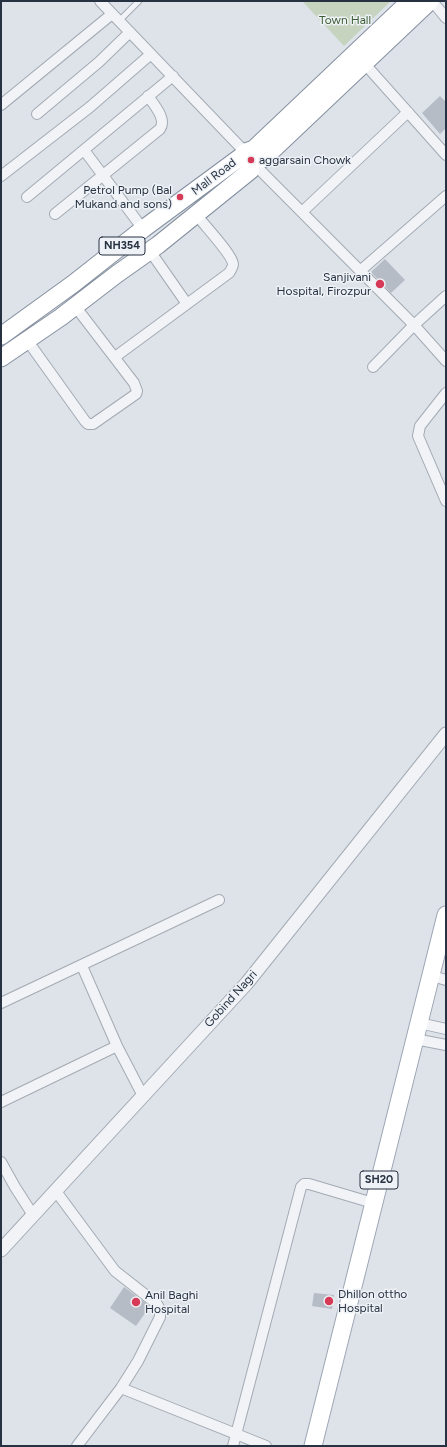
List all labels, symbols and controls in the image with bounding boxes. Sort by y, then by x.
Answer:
park label: Town Hall [319,13,371,27]
place label: aggarsain Chowk [259,153,351,167]
marker: aggarsain Chowk [246,155,256,165]
street label: Mall Road [189,156,239,198]
place label: Petrol Pump (Bal Mukand and sons) [75,183,172,211]
marker: Petrol Pump (Bal Mukand and sons) [175,192,185,202]
road number: NH354 [99,237,145,255]
place label: Sanjivani Hospital, Firozpur [277,270,371,298]
marker: Sanjivani Hospital, Firozpur [374,278,386,290]
street label: Gobind Nagri [202,967,260,1031]
road number: SH20 [360,1171,398,1189]
place label: Dhillon ottho Hospital [338,1287,407,1315]
place label: Anil Baghi Hospital [145,1288,198,1316]
marker: Dhillon ottho Hospital [323,1295,335,1307]
marker: Anil Baghi Hospital [130,1296,142,1308]

